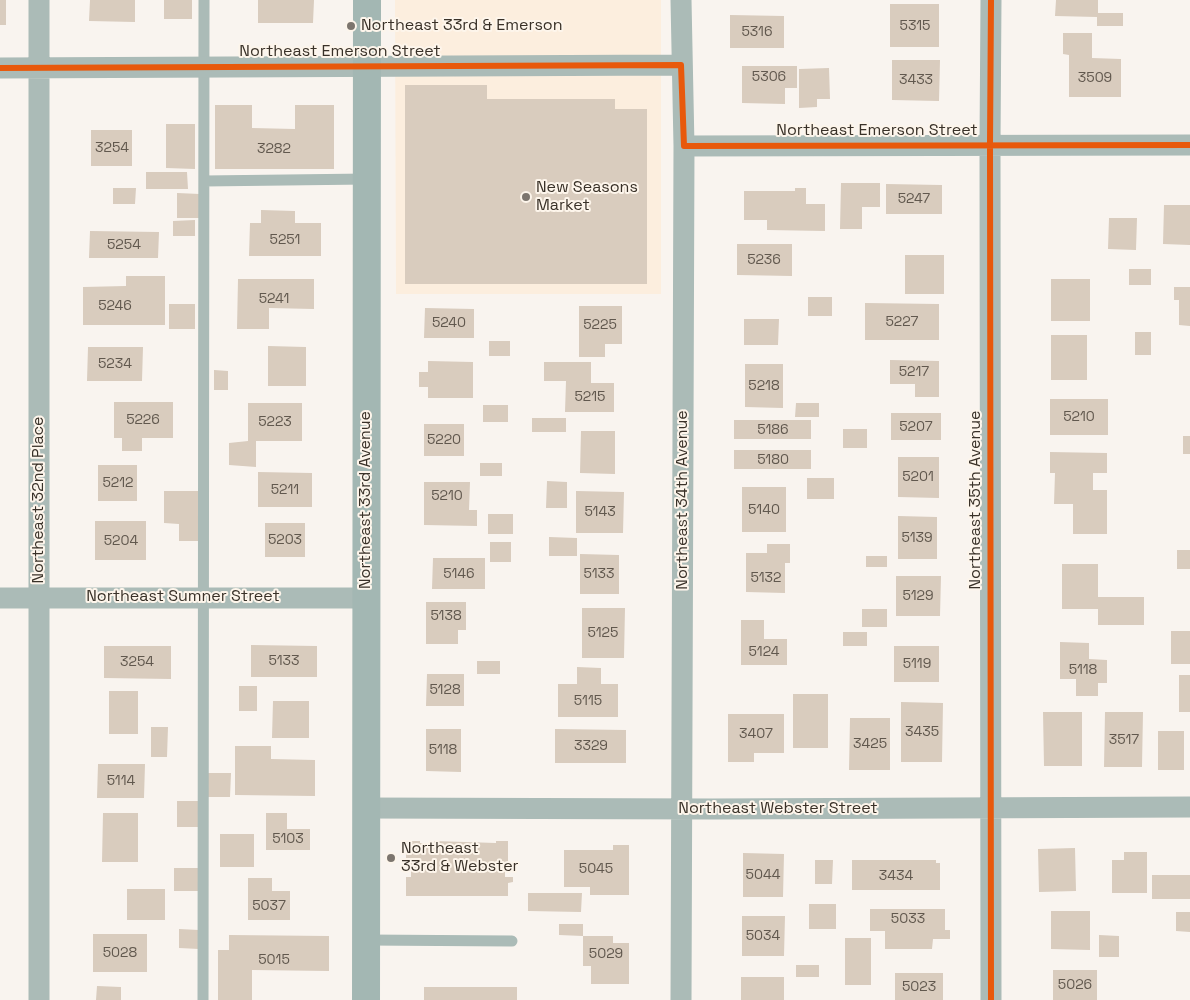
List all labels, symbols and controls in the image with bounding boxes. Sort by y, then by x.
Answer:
place label: Northeast 33rd & Emerson [361,16,563,36]
house number: 5315 [900,18,930,34]
marker: Northeast 33rd & Emerson [345,20,357,32]
house number: 5316 [741,24,773,40]
street label: Northeast Emerson Street [239,42,441,62]
house number: 5306 [752,69,786,85]
house number: 3509 [1078,70,1112,86]
house number: 3433 [899,72,933,88]
street label: Northeast Emerson Street [776,121,978,141]
house number: 3254 [95,140,129,156]
house number: 3282 [257,141,291,157]
place label: New Seasons Market [536,178,638,216]
marker: New Seasons Market [520,191,532,203]
house number: 5247 [898,191,930,207]
house number: 5251 [270,232,300,248]
house number: 5254 [107,237,141,253]
house number: 5236 [747,252,781,268]
house number: 5241 [259,291,289,307]
house number: 5246 [98,298,132,314]
house number: 5227 [886,314,918,330]
house number: 5240 [432,315,466,331]
house number: 5225 [583,317,617,333]
house number: 5234 [98,356,132,372]
house number: 5217 [899,364,929,380]
house number: 5218 [748,378,780,394]
house number: 5215 [575,389,605,405]
house number: 5210 [1063,409,1095,425]
street label: Northeast 34th Avenue [673,410,693,590]
street label: Northeast 35th Avenue [966,410,986,590]
street label: Northeast 33rd Avenue [356,411,376,589]
house number: 5226 [126,412,160,428]
house number: 5223 [258,414,292,430]
street label: Northeast 32nd Place [29,416,49,584]
house number: 5207 [899,419,933,435]
house number: 5186 [757,422,789,438]
house number: 5220 [427,432,461,448]
house number: 5180 [757,452,789,468]
house number: 5201 [902,469,934,485]
house number: 5212 [102,475,134,491]
house number: 5211 [271,482,299,498]
house number: 5210 [431,488,463,504]
house number: 5140 [748,502,780,518]
house number: 5143 [584,504,616,520]
house number: 5139 [901,530,933,546]
house number: 5203 [268,532,302,548]
house number: 5204 [104,533,138,549]
house number: 5146 [443,566,475,582]
house number: 5133 [584,566,614,582]
house number: 5132 [751,570,781,586]
street label: Northeast Sumner Street [86,587,280,607]
house number: 5129 [902,588,934,604]
house number: 5138 [430,608,462,624]
house number: 5125 [588,625,618,641]
house number: 5124 [749,644,779,660]
house number: 5133 [269,653,299,669]
house number: 3254 [120,654,154,670]
house number: 5119 [903,656,931,672]
house number: 5118 [1069,662,1097,678]
house number: 5128 [429,682,461,698]
house number: 5115 [574,693,602,709]
house number: 3435 [905,724,939,740]
house number: 3407 [739,726,773,742]
house number: 3517 [1109,732,1139,748]
house number: 3425 [853,736,887,752]
house number: 3329 [574,738,608,754]
house number: 5118 [429,742,457,758]
house number: 5114 [107,773,135,789]
street label: Northeast Webster Street [678,799,878,819]
house number: 5103 [272,831,304,847]
place label: Northeast 33rd & Webster [401,839,519,877]
marker: Northeast 33rd & Webster [385,852,397,864]
house number: 5045 [579,861,613,877]
house number: 5044 [746,867,780,883]
house number: 3434 [879,868,913,884]
house number: 5037 [252,898,286,914]
house number: 5033 [891,911,925,927]
house number: 5034 [746,928,780,944]
house number: 5028 [103,945,137,961]
house number: 5029 [589,946,623,962]
house number: 5015 [258,952,290,968]
house number: 5026 [1058,977,1092,993]
house number: 5023 [902,979,936,995]

